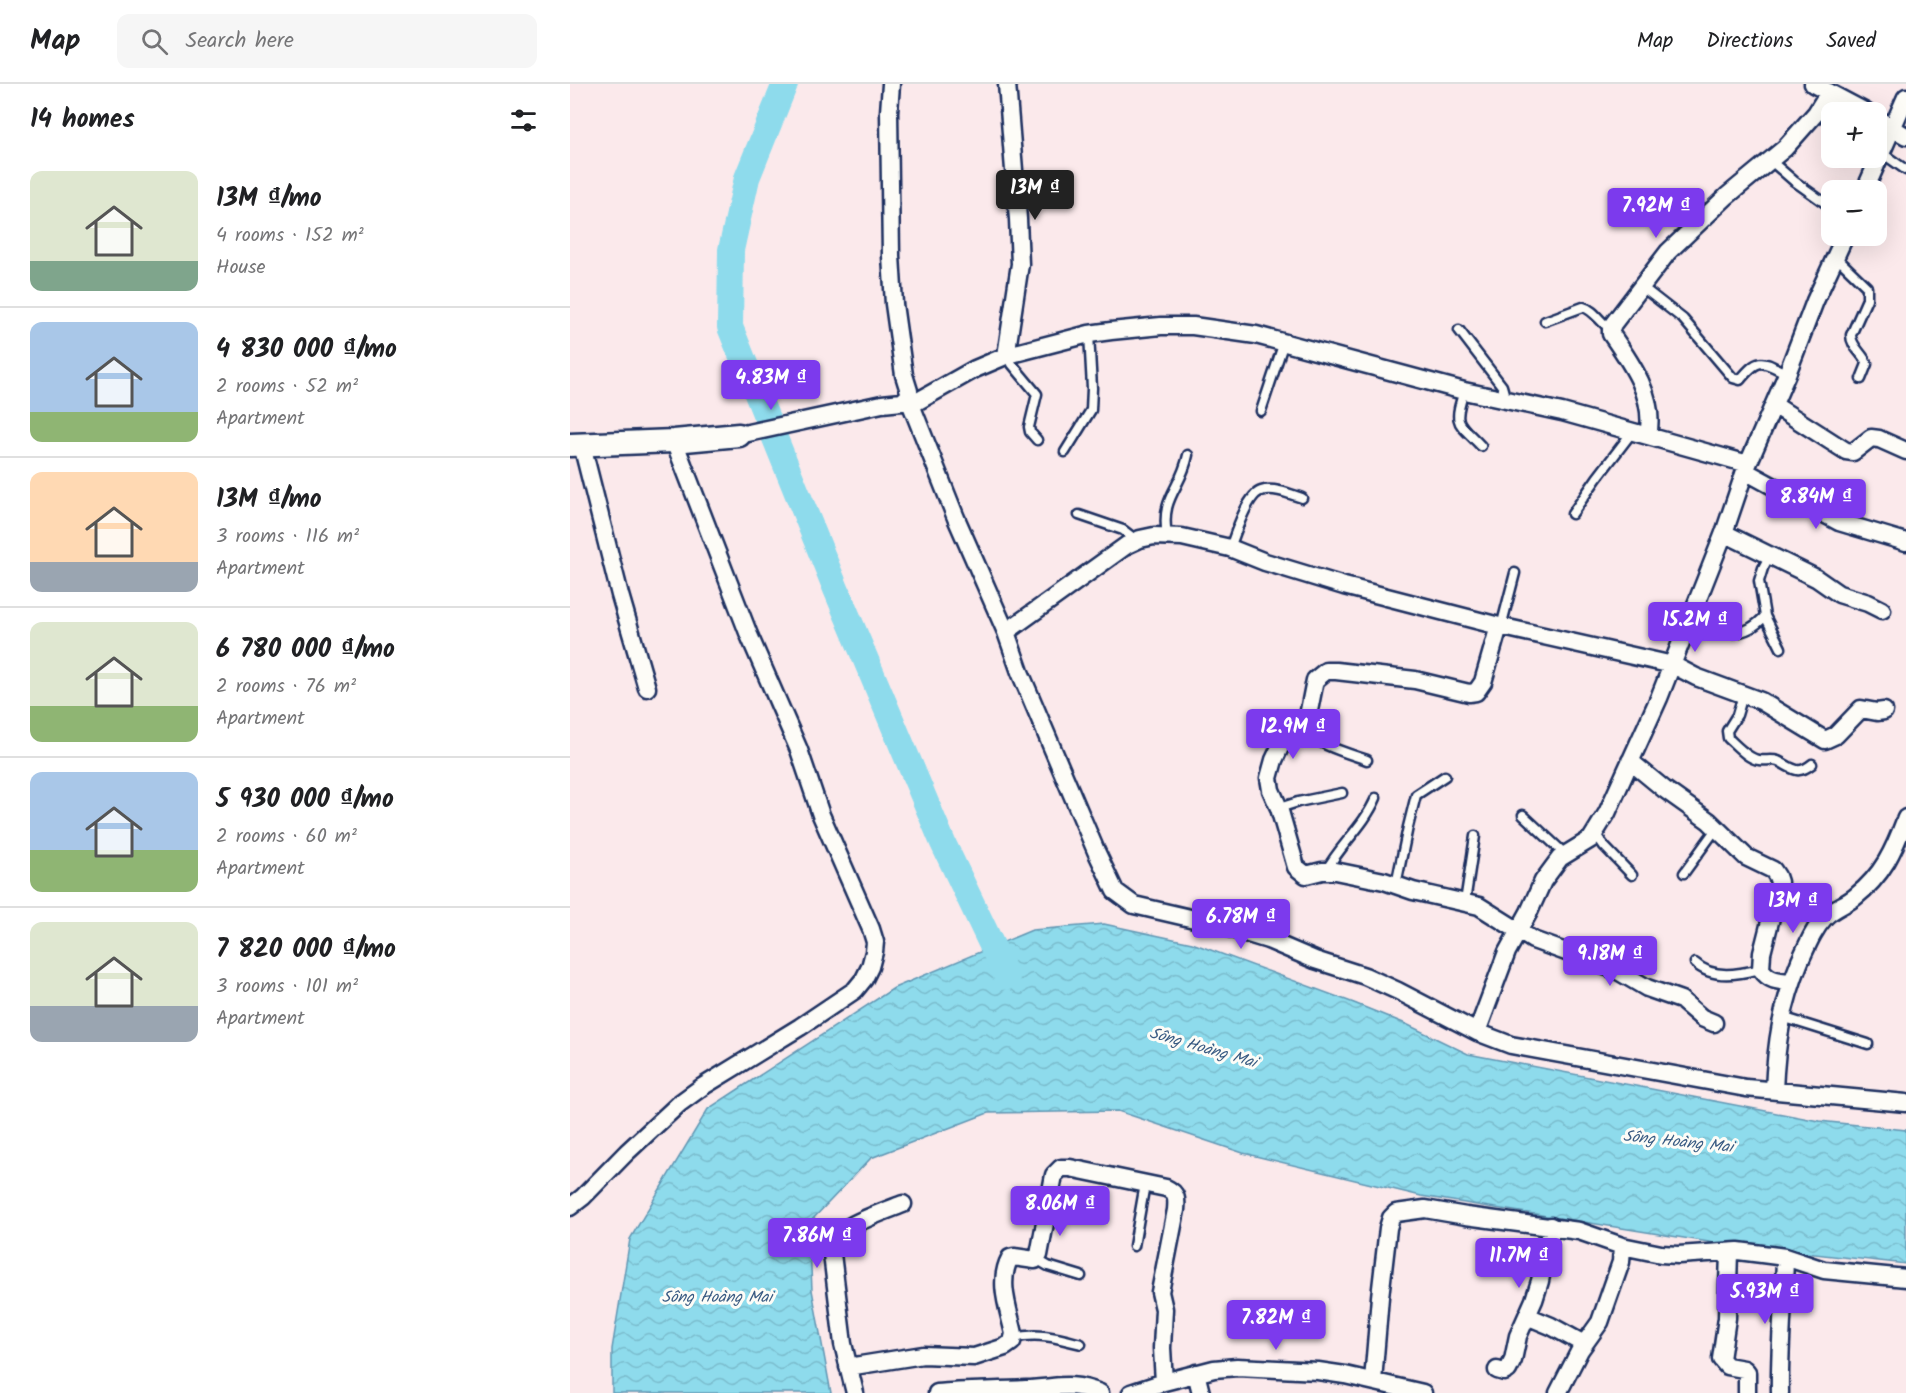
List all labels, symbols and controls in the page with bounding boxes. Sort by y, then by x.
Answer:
search box [117,14,537,68]
text: Map [30,19,81,64]
text: Search here [186,24,294,59]
icon: search [138,25,171,58]
text: Map [1637,25,1673,58]
text: Directions [1706,25,1793,58]
text: Saved [1826,25,1876,58]
text: 14 homes [30,99,135,141]
map controls [1821,102,1887,246]
button: + [1821,102,1887,168]
icon: filters [507,104,540,137]
pin: 13M ₫ [993,170,1077,221]
text: 13M ₫ [1010,173,1060,205]
text: 13M ₫/mo [216,178,322,220]
button: − [1821,180,1887,246]
pin: 7.92M ₫ [1601,188,1711,239]
text: 7.92M ₫ [1621,191,1691,223]
icon: home [78,195,150,267]
text: 4 rooms · 152 m² [216,220,364,252]
text: House [216,252,266,284]
text: 4 830 000 ₫/mo [216,329,397,371]
icon: home [78,346,150,418]
pin: 4.83M ₫ [716,360,826,411]
text: 4.83M ₫ [735,363,807,395]
text: 2 rooms · 52 m² [216,371,358,403]
text: Apartment [216,403,305,435]
text: 13M ₫/mo [216,479,322,521]
pin: 8.84M ₫ [1761,479,1871,530]
text: 8.84M ₫ [1780,482,1852,514]
icon: home [78,496,150,568]
text: 3 rooms · 116 m² [216,521,359,553]
text: Apartment [216,553,305,585]
pin: 15.2M ₫ [1640,602,1750,653]
text: 15.2M ₫ [1662,605,1728,637]
text: 6 780 000 ₫/mo [216,629,395,671]
icon: home [78,646,150,718]
text: 2 rooms · 76 m² [216,671,356,703]
text: Apartment [216,703,305,735]
pin: 12.9M ₫ [1238,709,1348,760]
text: 12.9M ₫ [1260,712,1326,744]
text: 5 930 000 ₫/mo [216,779,394,821]
icon: home [78,796,150,868]
text: 2 rooms · 60 m² [216,821,357,853]
text: Apartment [216,853,305,885]
pin: 13M ₫ [1751,883,1835,934]
text: 13M ₫ [1768,886,1818,918]
pin: 6.78M ₫ [1186,899,1296,950]
text: 6.78M ₫ [1206,902,1276,934]
text: 7 820 000 ₫/mo [216,929,396,971]
pin: 9.18M ₫ [1555,936,1665,987]
text: 9.18M ₫ [1577,939,1643,971]
icon: home [78,946,150,1018]
text: 3 rooms · 101 m² [216,971,358,1003]
text: Apartment [216,1003,305,1035]
water label: Sông Hoàng Mai [1147,1021,1263,1076]
water label: Sông Hoàng Mai [1622,1124,1737,1161]
pin: 8.06M ₫ [1005,1186,1115,1237]
text: 8.06M ₫ [1025,1189,1095,1221]
pin: 7.86M ₫ [762,1218,872,1269]
text: 7.86M ₫ [782,1221,852,1253]
pin: 11.7M ₫ [1464,1238,1574,1289]
text: 11.7M ₫ [1489,1241,1549,1273]
pin: 5.93M ₫ [1710,1274,1820,1325]
text: 5.93M ₫ [1730,1277,1800,1309]
water label: Sông Hoàng Mai [662,1285,775,1310]
pin: 7.82M ₫ [1221,1300,1331,1351]
text: 7.82M ₫ [1241,1303,1311,1335]

